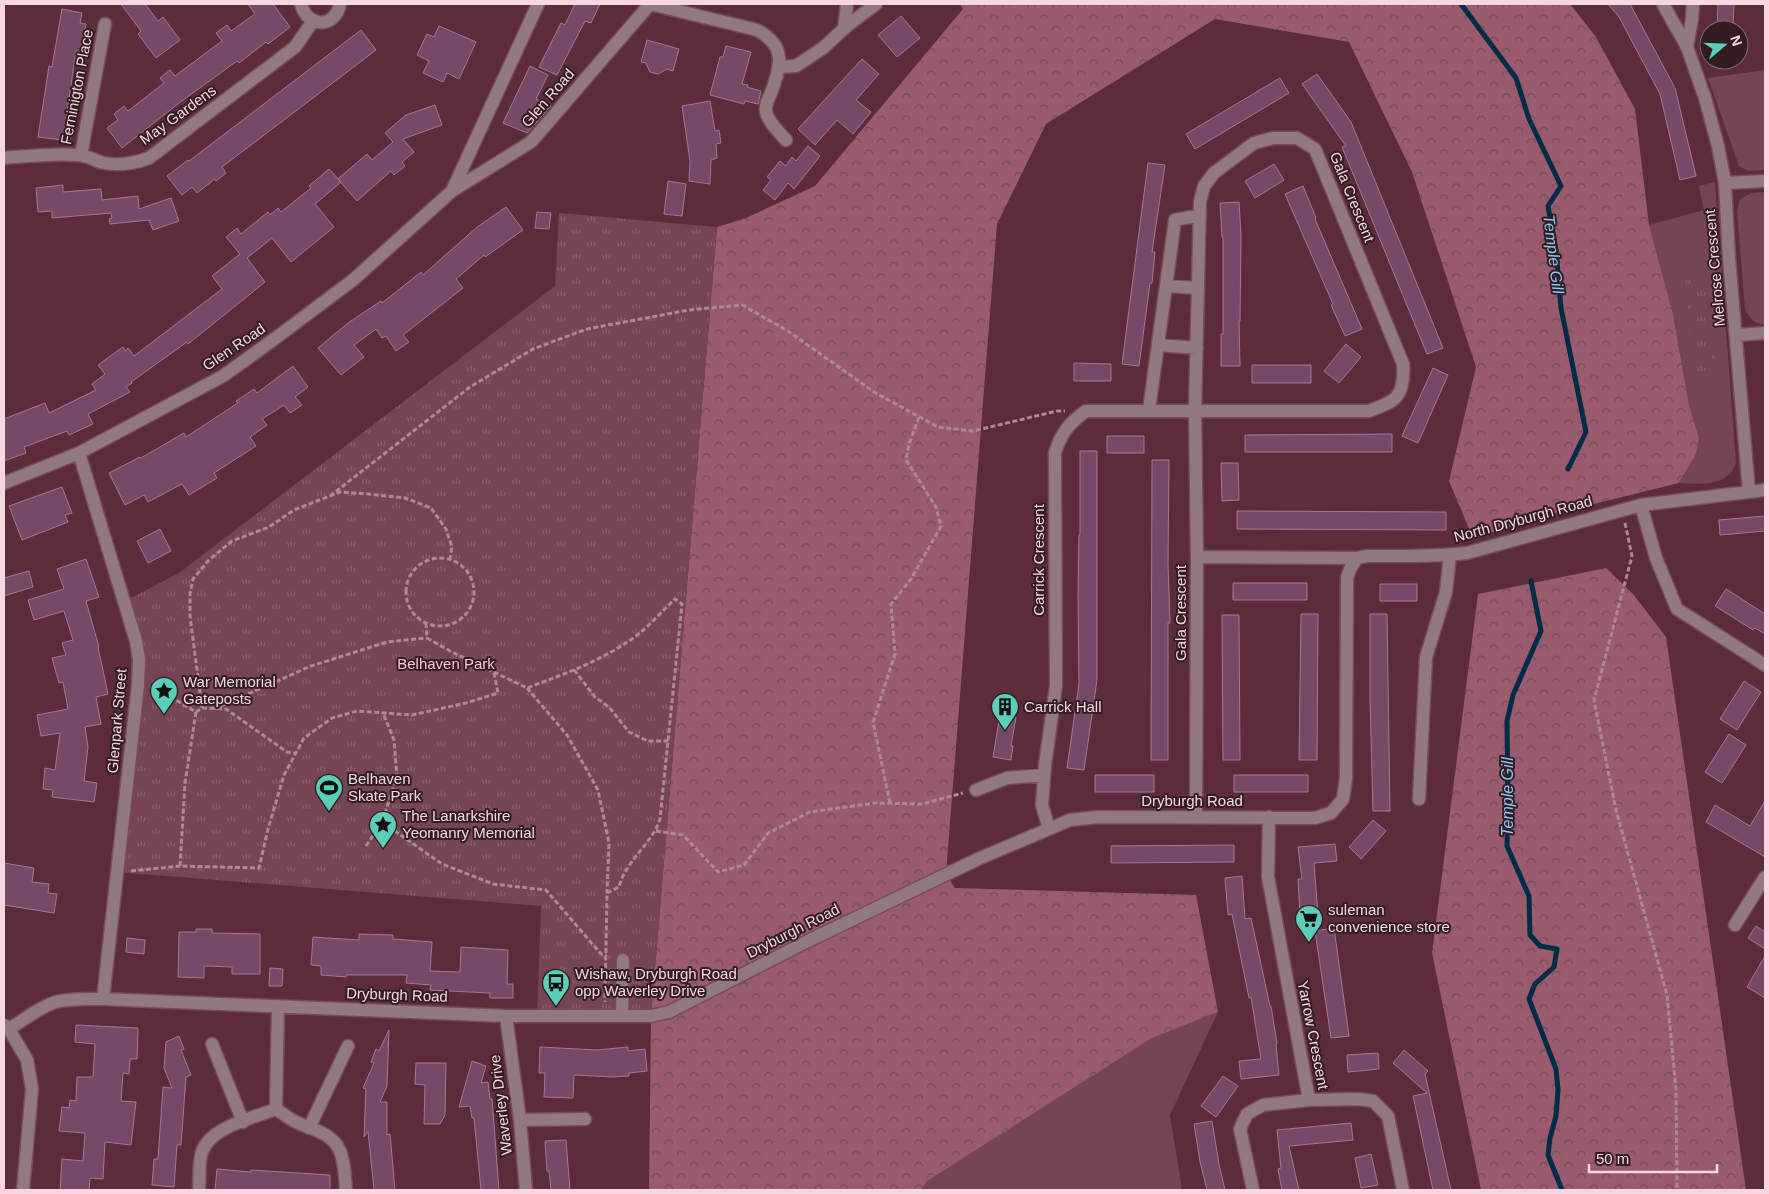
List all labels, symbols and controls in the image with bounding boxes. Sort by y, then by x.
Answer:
north arrow [1699,20,1749,70]
street label: Ferninigton Place [57,28,96,146]
text: N [1727,33,1746,48]
street label: Glen Road [518,65,578,130]
street label: May Gardens [136,81,219,148]
street label: Gala Crescent [1327,149,1379,245]
street label: Melrose Crescent [1701,208,1728,327]
water label: Temple Gill [1540,214,1567,295]
street label: Glen Road [199,319,268,374]
street label: North Dryburgh Road [1452,492,1594,545]
street label: Carrick Crescent [1030,503,1047,616]
street label: Gala Crescent [1172,564,1189,661]
park label: Belhaven Park [397,655,495,672]
street label: Glenpark Street [103,667,130,774]
place label: War Memorial Gateposts [183,673,276,707]
place icon: War Memorial Gateposts [149,676,179,715]
building icon: Carrick Hall [990,692,1020,731]
place label: Carrick Hall [1024,698,1102,715]
water label: Temple Gill [1499,757,1516,837]
place label: Belhaven Skate Park [348,770,422,804]
sports icon: Belhaven Skate Park [314,773,344,812]
street label: Dryburgh Road [1141,792,1243,809]
place label: The Lanarkshire Yeomanry Memorial [402,807,535,841]
place icon: The Lanarkshire Yeomanry Memorial [368,810,398,849]
street label: Dryburgh Road [744,900,842,961]
place label: suleman convenience store [1328,901,1450,935]
supermarket icon: suleman convenience store [1294,904,1324,943]
place label: Wishaw, Dryburgh Road opp Waverley Drive [575,965,737,999]
bus stop icon: Wishaw, Dryburgh Road opp Waverley Drive [541,968,571,1007]
street label: Yarrow Crescent [1295,979,1333,1092]
street label: Dryburgh Road [346,984,448,1005]
street label: Waverley Drive [486,1054,515,1156]
scale bar [1589,1142,1716,1174]
text: 50 m [1596,1150,1629,1167]

